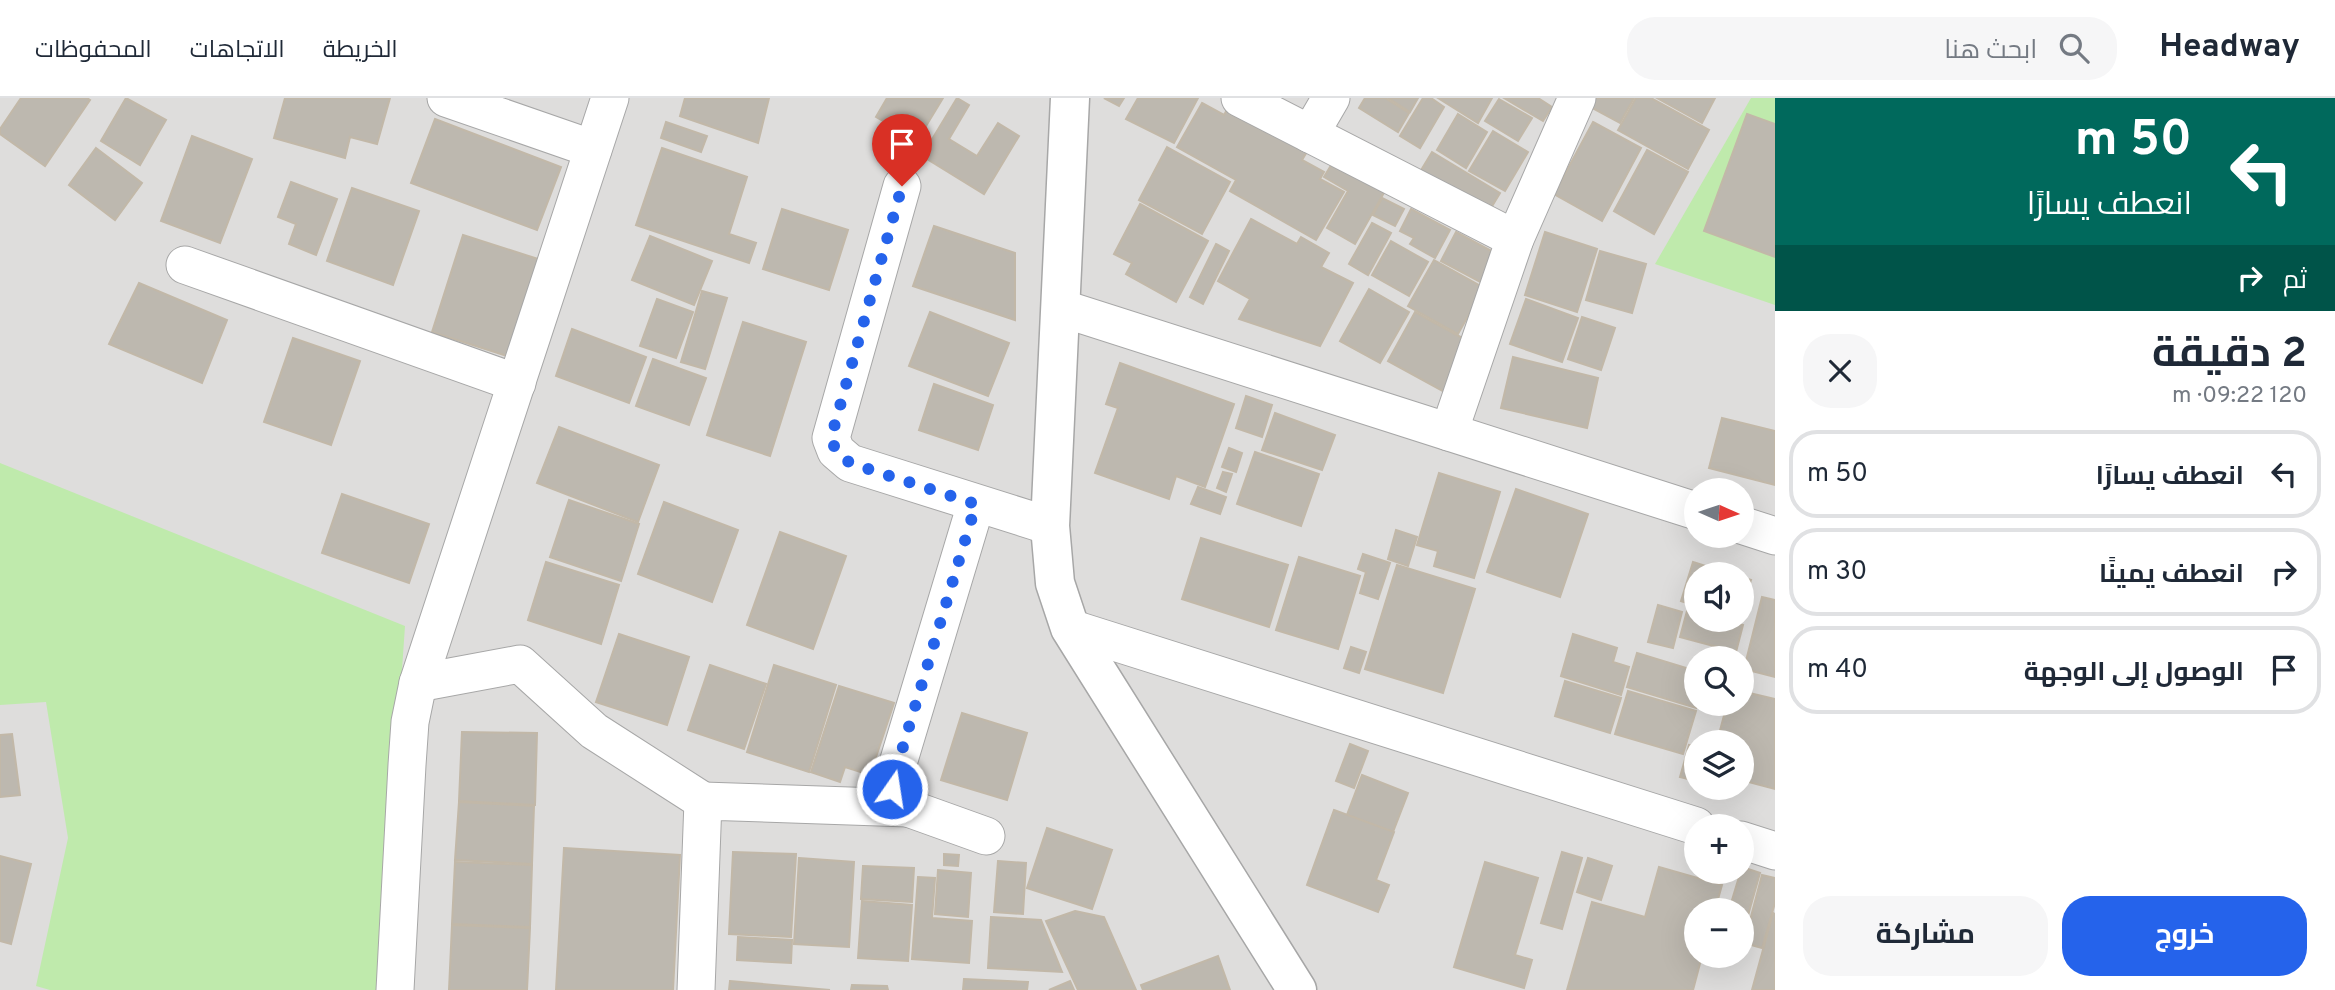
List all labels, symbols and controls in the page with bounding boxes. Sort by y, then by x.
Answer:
search box [1627,17,2117,80]
text: Headway [2159,27,2300,69]
icon: search [2055,29,2093,67]
text: ابحث هنا [1944,35,2037,68]
text: المحفوظات [35,36,152,66]
text: الاتجاهات [190,36,285,66]
text: الخريطة [323,36,398,66]
text: 50 m [2075,111,2192,173]
pin [872,114,932,186]
icon: arrive [883,125,921,163]
icon: left [2216,126,2307,217]
text: انعطف يسارًا [2027,186,2192,226]
icon: right [2231,259,2269,297]
text: ثم [2283,265,2307,298]
text: 2 دقيقة [2152,329,2307,382]
button: close [1803,334,1877,408]
text: 120 m · 09:22 [2172,382,2307,411]
icon: left [2265,455,2303,493]
text: 50 m [1807,458,1868,491]
text: انعطف يسارًا [2096,461,2244,494]
north arrow [1684,478,1754,548]
map controls [1684,478,1754,968]
icon: right [2265,553,2303,591]
text: 30 m [1807,556,1867,589]
text: انعطف يمينًا [2099,559,2244,592]
button: sound [1684,562,1754,632]
button: search [1684,646,1754,716]
icon: arrive [2265,651,2303,689]
text: 40 m [1807,654,1868,687]
text: الوصول إلى الوجهة [2024,657,2244,690]
button: layers [1684,730,1754,800]
position arrow [855,752,929,826]
button: + [1684,814,1754,884]
button: مشاركة [1803,896,2048,976]
button: خروج [2062,896,2307,976]
button: − [1684,898,1754,968]

